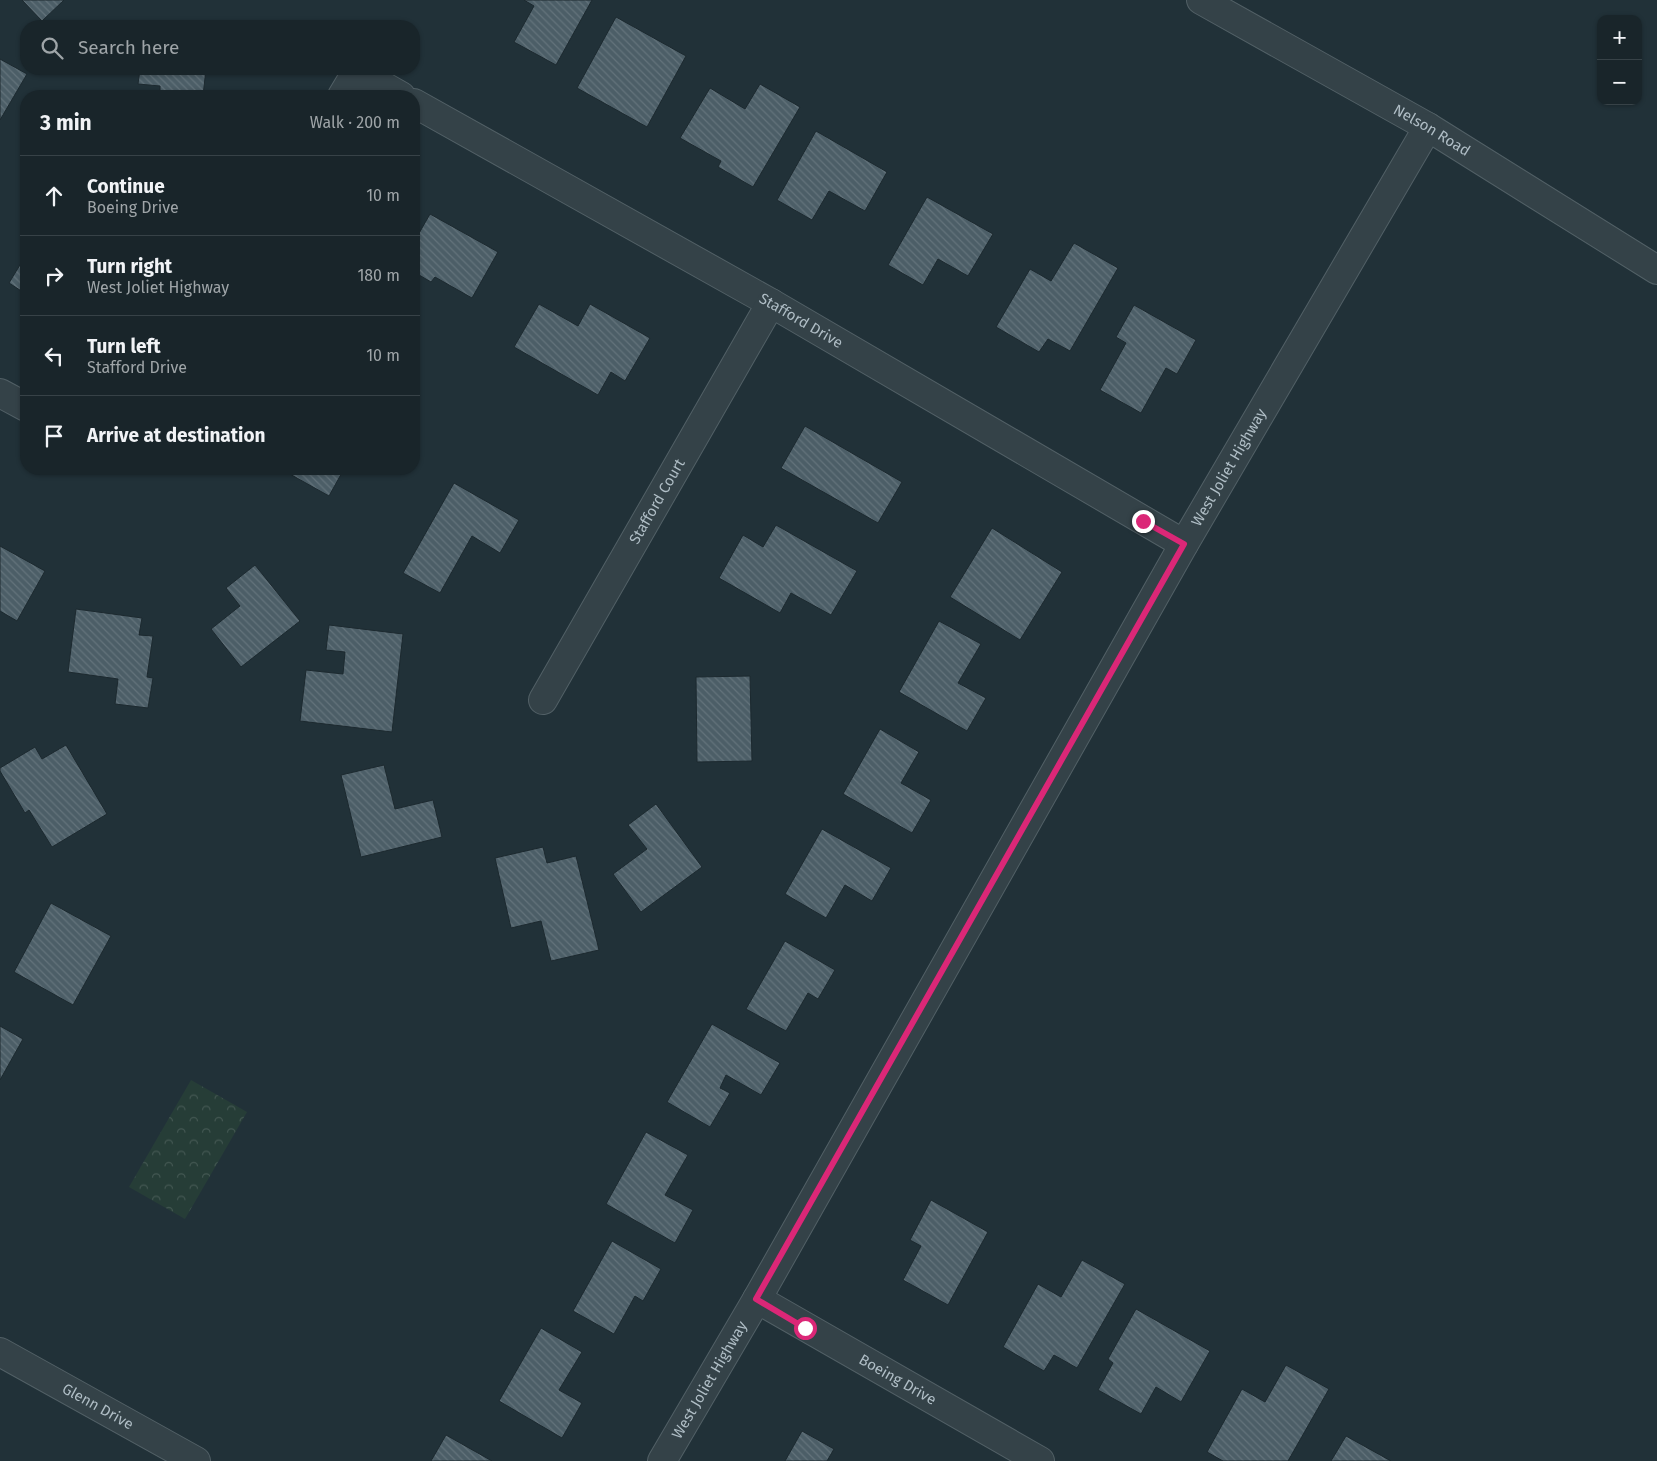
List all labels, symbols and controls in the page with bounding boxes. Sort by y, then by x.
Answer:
map controls [1597,15,1642,105]
button: + [1597,15,1642,60]
search box [20,20,420,75]
icon: search [38,34,66,62]
text: Search here [78,36,179,59]
button: − [1597,60,1642,105]
street label: Nelson Road [1390,101,1473,160]
text: 3 min [40,110,92,136]
text: Walk · 200 m [310,113,400,132]
text: Continue [87,175,165,198]
icon: ahead [40,182,68,210]
text: 10 m [366,186,400,205]
text: Boeing Drive [87,198,179,217]
text: Turn right [87,255,172,278]
icon: right [40,262,68,290]
text: 180 m [357,266,400,285]
text: West Joliet Highway [87,278,229,297]
street label: Stafford Drive [756,289,846,352]
text: Turn left [87,335,161,358]
icon: left [40,342,68,370]
text: 10 m [366,346,400,365]
text: Stafford Drive [87,358,187,377]
street label: West Joliet Highway [1187,405,1271,529]
icon: arrive [40,422,68,450]
text: Arrive at destination [87,424,266,447]
street label: Stafford Court [625,455,689,547]
route end [1132,510,1155,533]
street label: West Joliet Highway [668,1317,751,1442]
route start [794,1317,817,1340]
street label: Boeing Drive [856,1350,939,1409]
street label: Glenn Drive [59,1379,137,1433]

